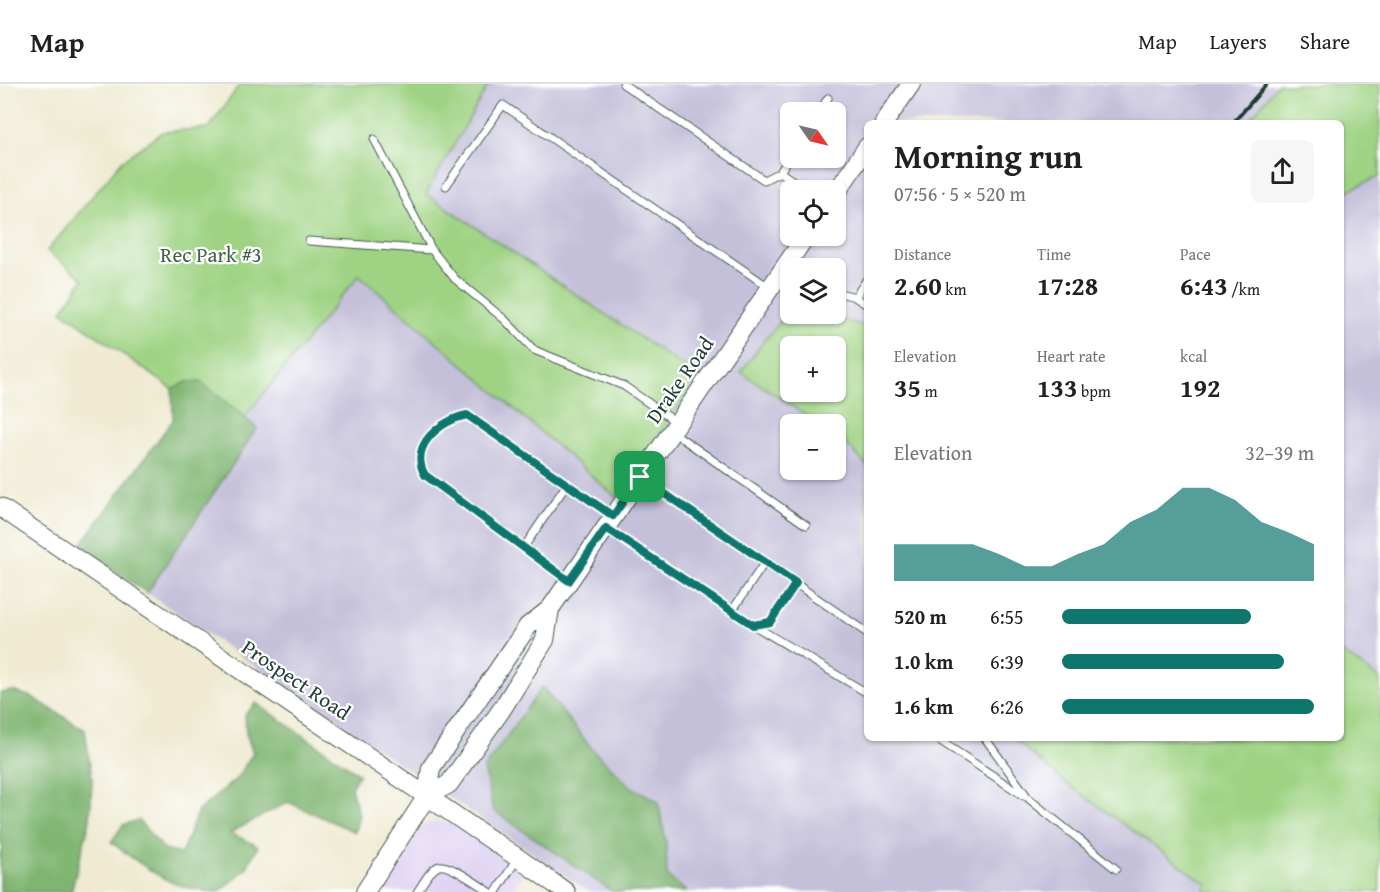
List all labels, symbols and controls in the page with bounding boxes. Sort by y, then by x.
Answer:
text: Map [30,21,84,62]
text: Map [1138,26,1177,57]
text: Layers [1210,26,1267,57]
text: Share [1300,26,1350,57]
north arrow [780,102,846,168]
map controls [780,102,846,480]
text: Morning run [894,132,1083,180]
button: share [1251,140,1314,203]
text: 07:56 · 5 × 520 m [894,179,1026,208]
button: locate [780,180,846,246]
park label: Rec Park #3 [160,239,262,270]
text: Distance [894,242,951,266]
text: Time [1037,242,1071,266]
text: Pace [1180,242,1211,266]
button: layers [780,258,846,324]
text: 2.60 [894,266,942,305]
text: 17:28 [1037,266,1098,305]
text: 6:43 [1180,266,1228,305]
text: km [942,277,966,301]
text: /km [1228,277,1260,301]
street label: Drake Road [638,329,721,429]
button: + [780,336,846,402]
text: Elevation [894,344,957,368]
text: Heart rate [1037,344,1106,368]
text: kcal [1180,344,1207,368]
text: 35 [894,368,921,407]
text: 133 [1037,368,1077,407]
text: 192 [1180,368,1220,407]
text: m [921,379,938,403]
text: bpm [1077,379,1111,403]
button: − [780,414,846,480]
text: Elevation [894,438,972,467]
text: 32–39 m [1245,438,1314,467]
pin [614,451,665,502]
icon: arrive [623,460,656,493]
text: 520 m [894,602,947,631]
text: 6:55 [990,602,1024,631]
street label: Prospect Road [236,632,357,728]
text: 1.0 km [894,647,953,676]
text: 6:39 [990,647,1024,676]
text: 1.6 km [894,692,953,721]
text: 6:26 [990,692,1024,721]

